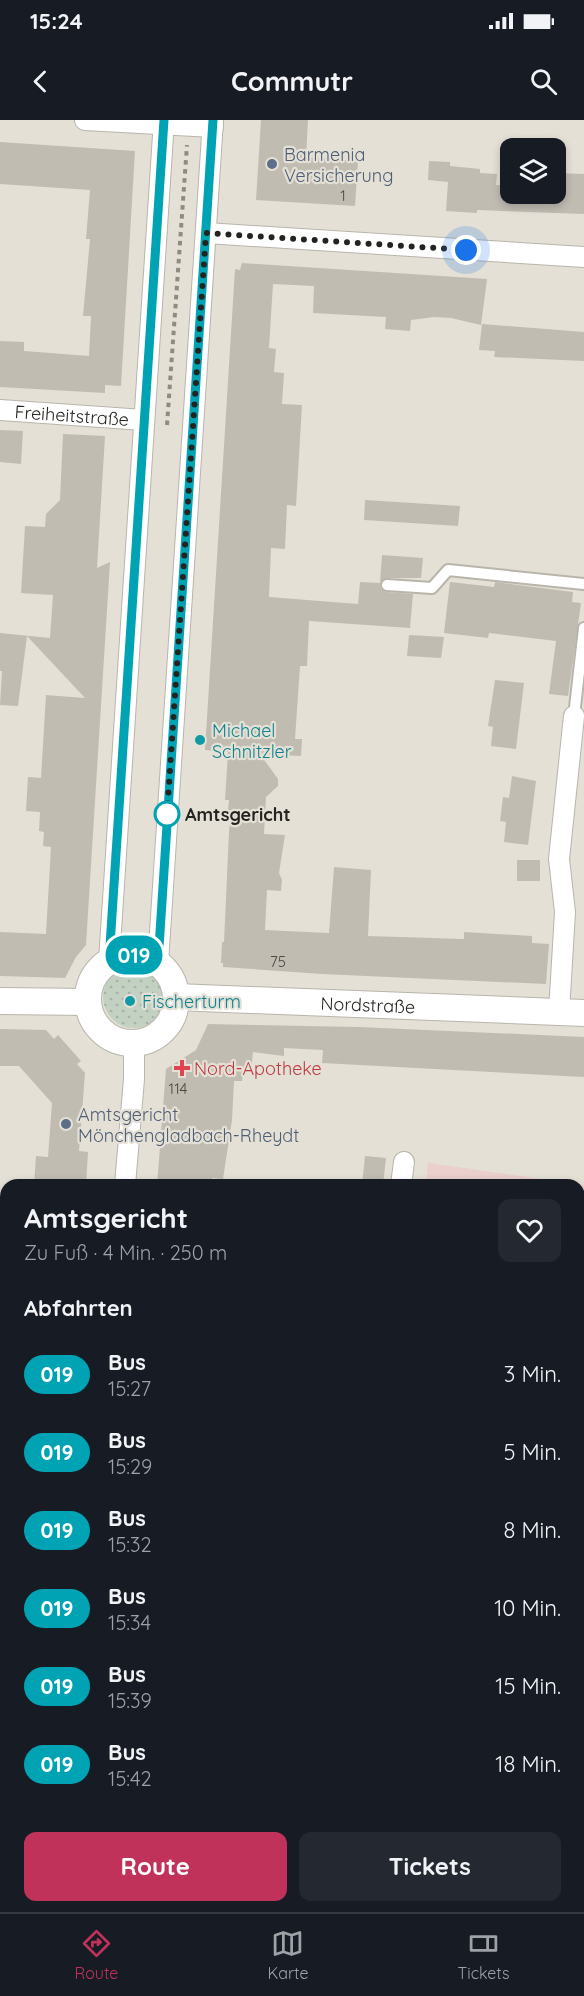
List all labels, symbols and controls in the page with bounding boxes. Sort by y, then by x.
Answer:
text: 15:24 [30,7,83,35]
text: Commutr [231,64,353,98]
icon: back [24,65,57,98]
icon: search [527,65,560,98]
map controls [500,138,566,204]
button: layers [500,138,566,204]
place label: Barmenia Versicherung [284,143,393,187]
marker: Barmenia Versicherung [265,157,279,171]
house number: 1 [340,186,346,205]
your location [451,235,481,265]
street label: Freiheitstraße [14,400,130,430]
place label: Michael Schnitzler [212,719,292,763]
marker: Michael Schnitzler [193,733,207,747]
marker: Amtsgericht [154,801,180,827]
place label: Amtsgericht [185,803,291,826]
line badge: 019 [100,936,168,974]
text: 019 [118,942,151,968]
house number: 75 [270,952,286,971]
place label: Fischerturm [142,990,241,1013]
street label: Nordstraße [320,991,416,1018]
marker: Fischerturm [123,994,137,1008]
place label: Nord-Apotheke [194,1057,322,1080]
marker: Nord-Apotheke [175,1061,189,1075]
house number: 114 [169,1079,187,1098]
place label: Amtsgericht Mönchengladbach-Rheydt [78,1103,299,1147]
marker: Amtsgericht Mönchengladbach-Rheydt [59,1117,73,1131]
button: heart [498,1199,561,1262]
text: Amtsgericht [24,1200,188,1235]
text: Zu Fuß · 4 Min. · 250 m [24,1240,227,1265]
text: Abfahrten [24,1294,133,1322]
text: Bus [108,1348,146,1376]
text: 3 Min. [504,1360,561,1388]
text: 019 [41,1361,74,1387]
text: 15:27 [108,1376,151,1401]
text: Bus [108,1426,146,1454]
text: 5 Min. [503,1438,561,1466]
text: 019 [41,1439,74,1465]
text: 15:29 [108,1454,152,1479]
text: Bus [108,1504,146,1532]
text: 8 Min. [504,1516,561,1544]
text: 019 [41,1517,74,1543]
text: 15:32 [108,1532,152,1557]
text: Bus [108,1582,146,1610]
text: 10 Min. [494,1594,561,1622]
text: 019 [41,1595,74,1621]
text: 15:34 [108,1610,151,1635]
text: Bus [108,1660,146,1688]
text: 15 Min. [495,1672,561,1700]
text: 019 [41,1673,74,1699]
text: 15:39 [108,1688,152,1713]
text: Bus [108,1738,146,1766]
text: 18 Min. [495,1750,561,1778]
text: 019 [41,1751,74,1777]
text: 15:42 [108,1766,152,1791]
button: Route [24,1832,287,1901]
button: Tickets [299,1832,561,1901]
tab: Route [75,1927,118,1983]
tab: Karte [267,1927,308,1983]
tab: Tickets [458,1927,509,1983]

